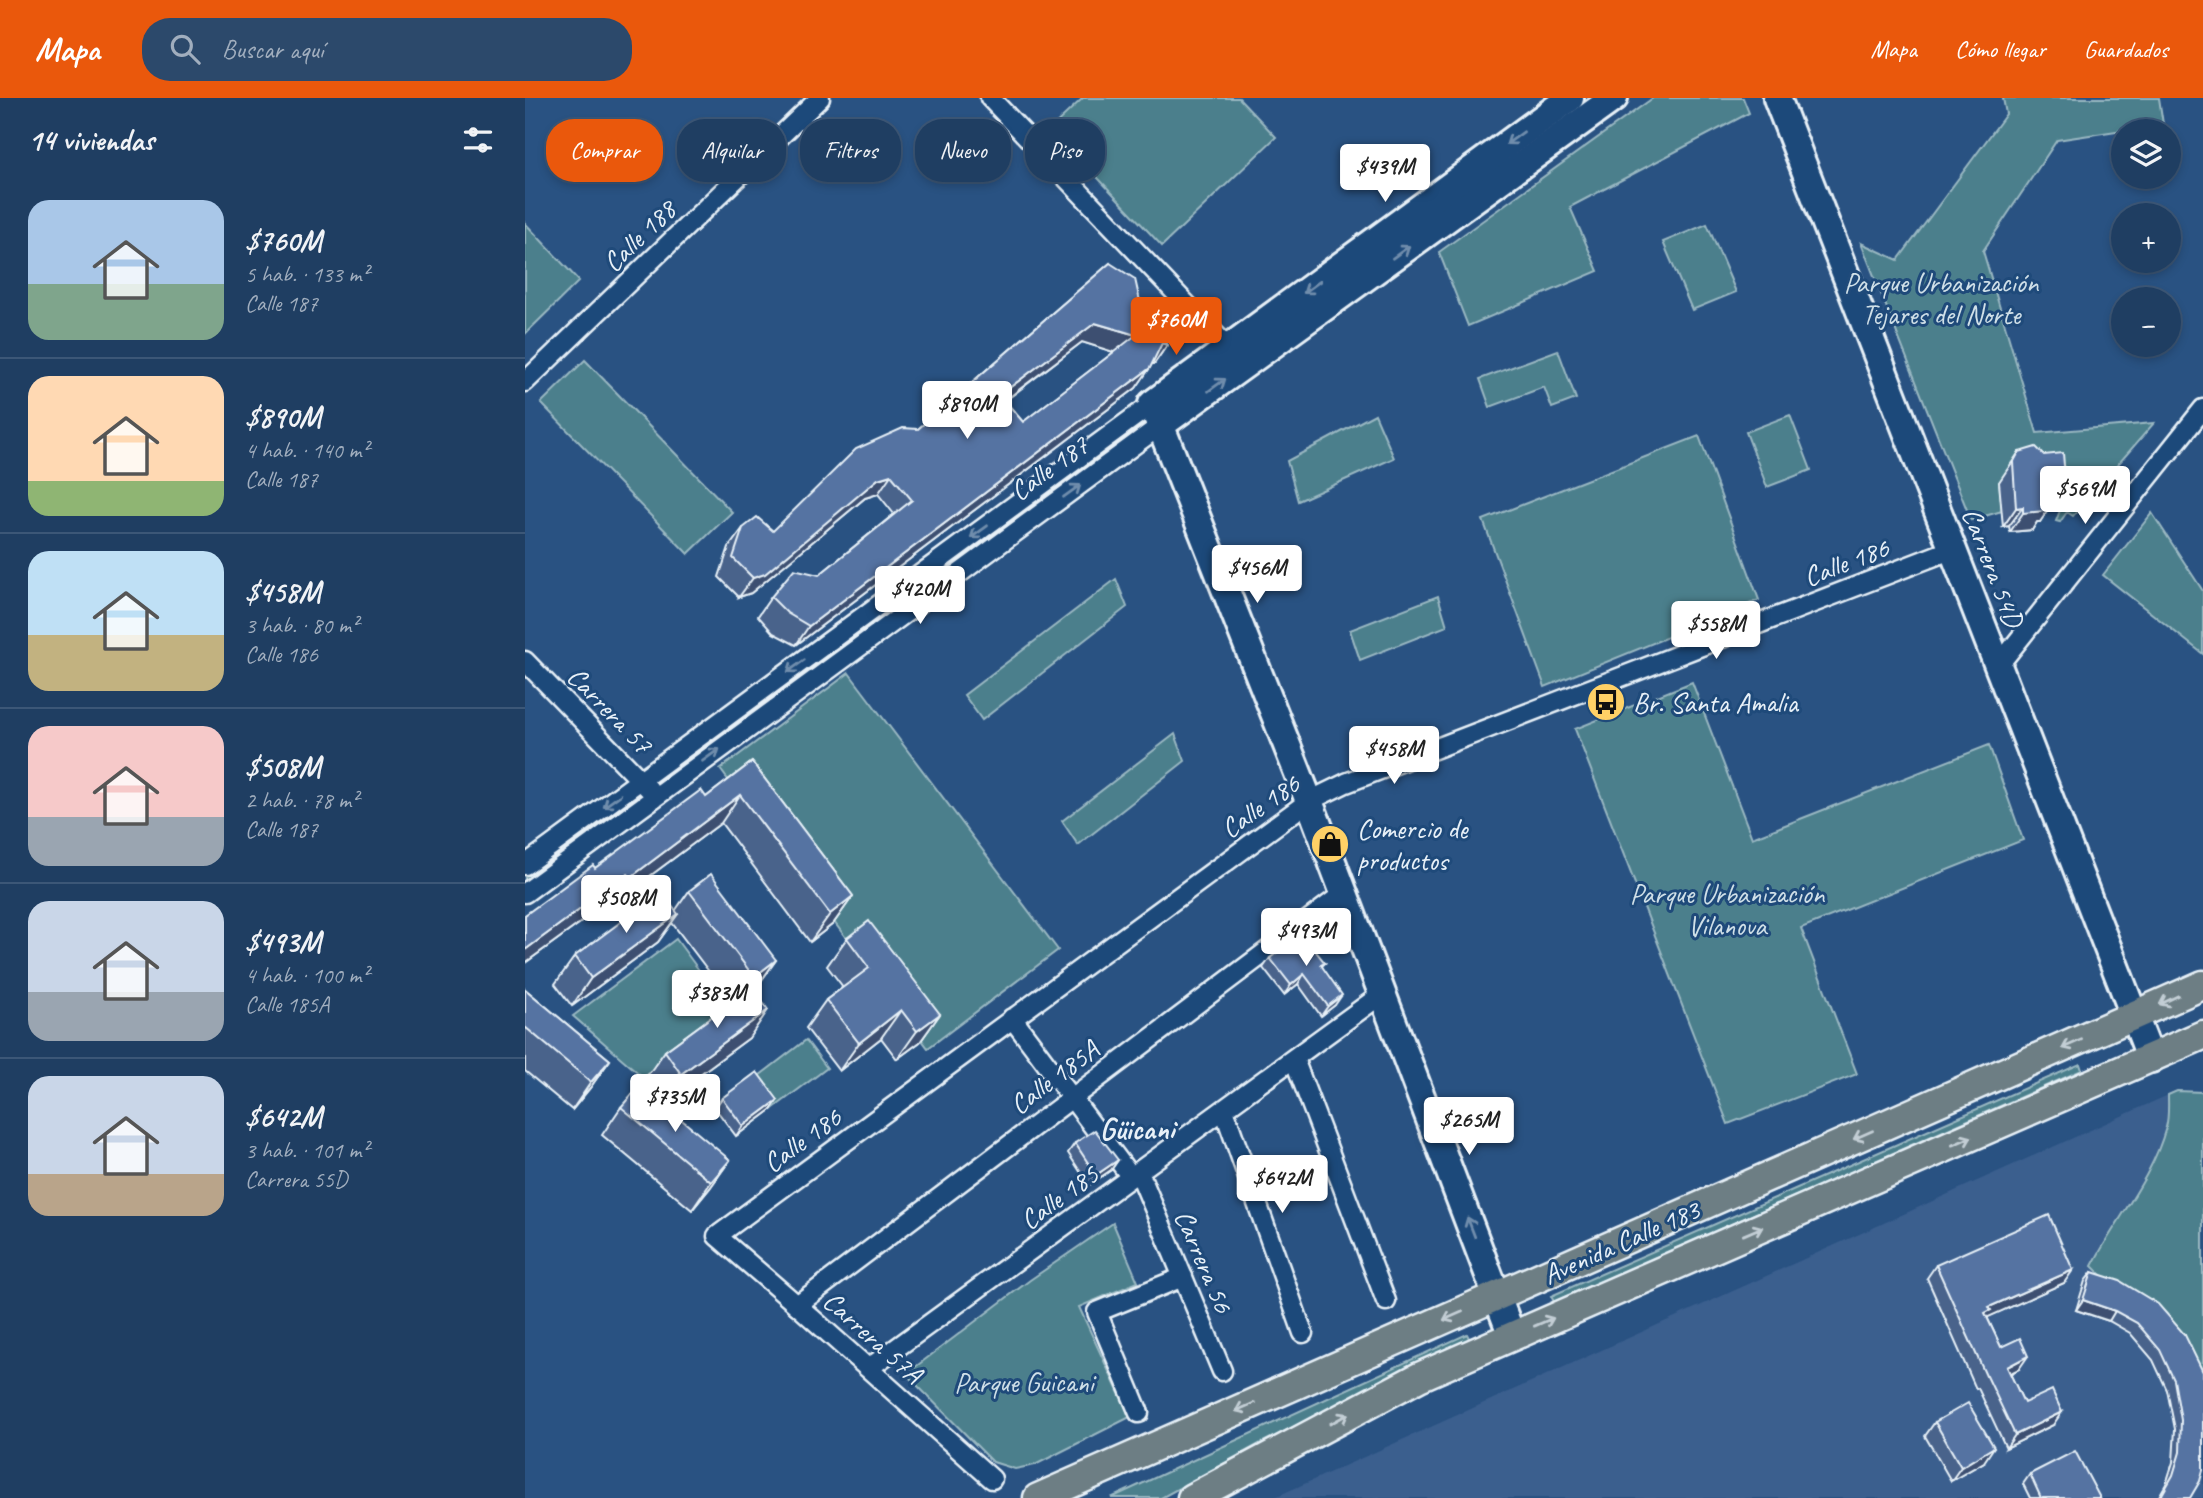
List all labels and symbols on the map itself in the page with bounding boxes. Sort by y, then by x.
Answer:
one-way arrow [1507,131,1525,146]
pin: $439M [1336,144,1434,204]
street label: Calle 188 [595,191,685,279]
one-way arrow [1391,245,1410,259]
park label: Parque Urbanización Tejares del Norte [1844,265,2040,332]
one-way arrow [1303,280,1322,294]
pin: $760M [1127,298,1225,357]
one-way arrow [1207,378,1226,393]
pin: $890M [918,382,1016,441]
street label: Calle 187 [1003,427,1096,508]
pin: $569M [2036,466,2134,526]
one-way arrow [1062,483,1081,498]
street label: Carrera 54D [1954,503,2033,634]
one-way arrow [970,524,989,539]
street label: Calle 186 [1798,529,1895,594]
pin: $456M [1208,546,1306,605]
pin: $420M [871,566,969,626]
pin: $558M [1667,602,1765,661]
street label: Carrera 57 [560,659,661,762]
one-way arrow [787,659,805,674]
bus stop icon: Br. Santa Amalia [1585,681,1627,723]
place label: Br. Santa Amalia [1633,685,1800,720]
pin: $458M [1345,726,1443,786]
one-way arrow [701,748,720,763]
street label: Calle 186 [1214,765,1307,846]
one-way arrow [603,794,622,808]
place label: Comercio de productos [1357,811,1469,878]
shop icon: Comercio de productos [1309,823,1351,865]
pin: $508M [577,876,675,935]
park label: Parque Urbanización Vilanova [1630,876,1826,943]
pin: $493M [1257,908,1355,968]
pin: $383M [668,970,766,1030]
one-way arrow [2158,995,2179,1008]
street label: Calle 185A [1002,1031,1107,1122]
one-way arrow [2061,1038,2083,1051]
pin: $735M [626,1074,724,1134]
pin: $265M [1420,1098,1518,1157]
street label: Calle 186 [756,1099,849,1180]
district label: Güicani [1100,1110,1178,1148]
one-way arrow [1853,1129,1874,1142]
one-way arrow [1950,1134,1972,1147]
street label: Calle 185 [1013,1156,1106,1237]
pin: $642M [1233,1156,1331,1215]
street label: Avenida Calle 183 [1537,1191,1707,1292]
street label: Carrera 56 [1167,1204,1242,1319]
one-way arrow [1463,1216,1476,1238]
one-way arrow [1742,1224,1763,1237]
street label: Carrera 57A [816,1283,932,1392]
one-way arrow [1443,1310,1464,1323]
one-way arrow [1533,1315,1555,1328]
park label: Parque Guicani [954,1365,1097,1400]
one-way arrow [1235,1401,1256,1414]
one-way arrow [1328,1411,1348,1425]

